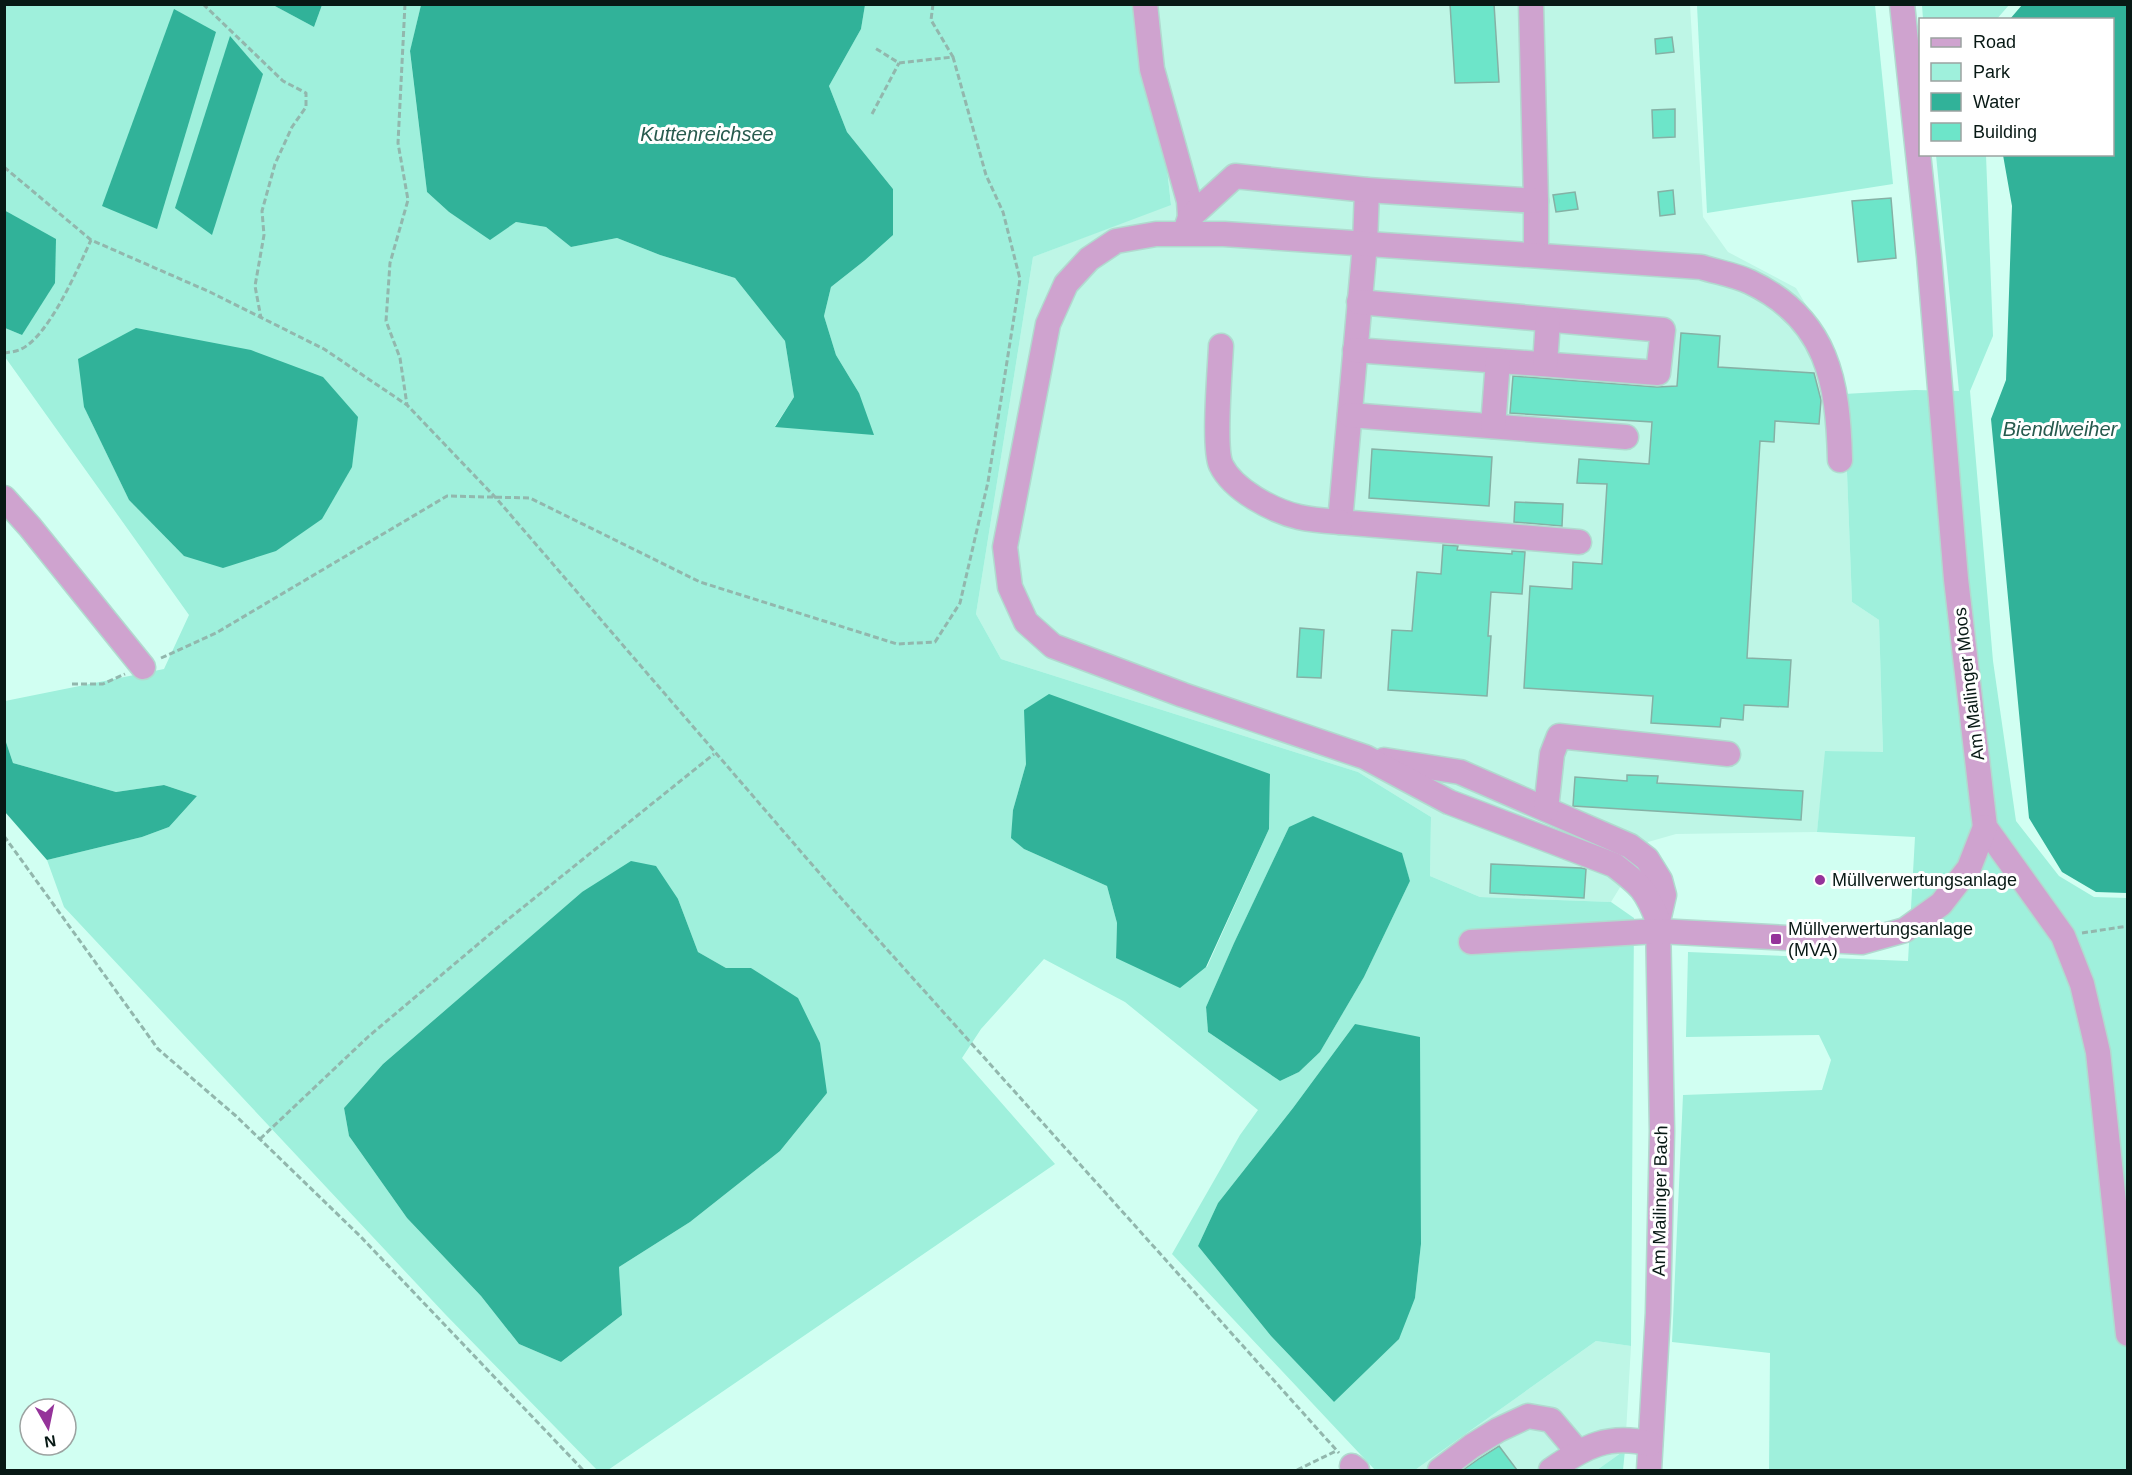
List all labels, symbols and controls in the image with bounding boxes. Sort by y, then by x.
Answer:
legend [1919,18,2114,156]
text: Road [1973,32,2016,52]
text: Park [1973,62,2011,82]
text: Water [1973,92,2020,112]
text: Building [1973,122,2037,142]
water label: Kuttenreichsee [640,123,774,145]
water label: Biendlweiher [2003,418,2119,440]
street label: Am Mailinger Moos [1950,606,1988,762]
place label: Müllverwertungsanlage [1832,870,2017,890]
marker: Müllverwertungsanlage [1813,873,1827,887]
place label: Müllverwertungsanlage (MVA) [1788,919,1973,960]
marker: Müllverwertungsanlage (MVA) [1769,932,1783,946]
street label: Am Mailinger Bach [1649,1125,1671,1277]
north arrow [18,1397,78,1457]
text: N [43,1432,57,1451]

